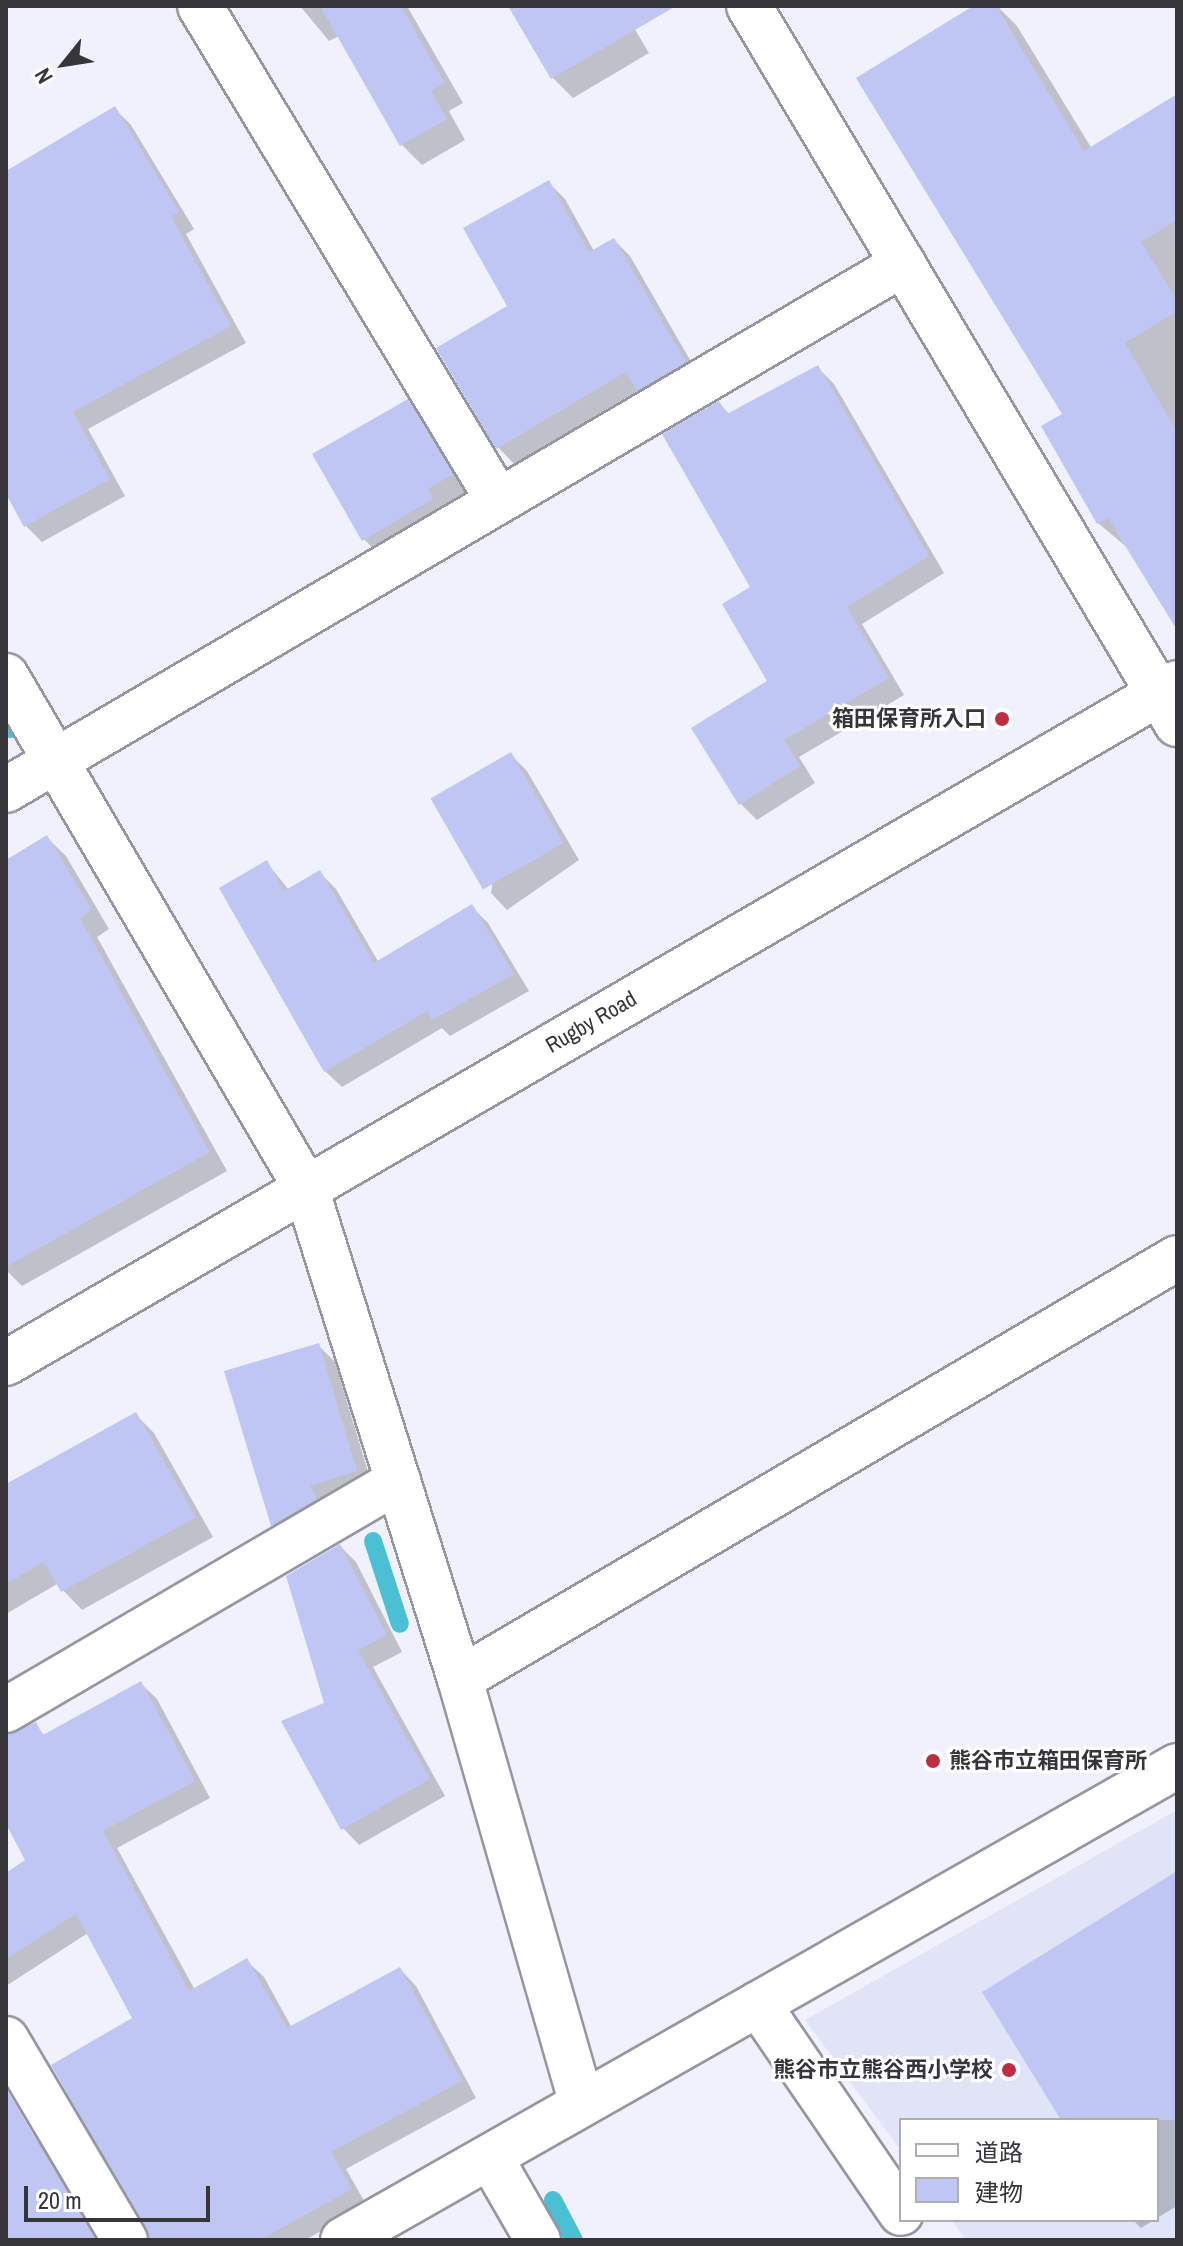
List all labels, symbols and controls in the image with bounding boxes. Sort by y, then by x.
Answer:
north arrow [24,24,104,104]
text: N [27,63,59,89]
place label: 箱田保育所入口 [832,706,986,732]
marker: 箱田保育所入口 [993,710,1011,728]
street label: Rugby Road [541,985,641,1059]
place label: 熊谷市立箱田保育所 [949,1748,1147,1774]
marker: 熊谷市立箱田保育所 [924,1752,942,1770]
place label: 熊谷市立熊谷西小学校 [773,2057,993,2083]
marker: 熊谷市立熊谷西小学校 [1000,2061,1018,2079]
legend [899,2118,1159,2222]
text: 道路 [975,2136,1023,2168]
scale bar [28,2170,214,2220]
text: 建物 [975,2176,1023,2208]
text: 20 m [38,2184,82,2216]

